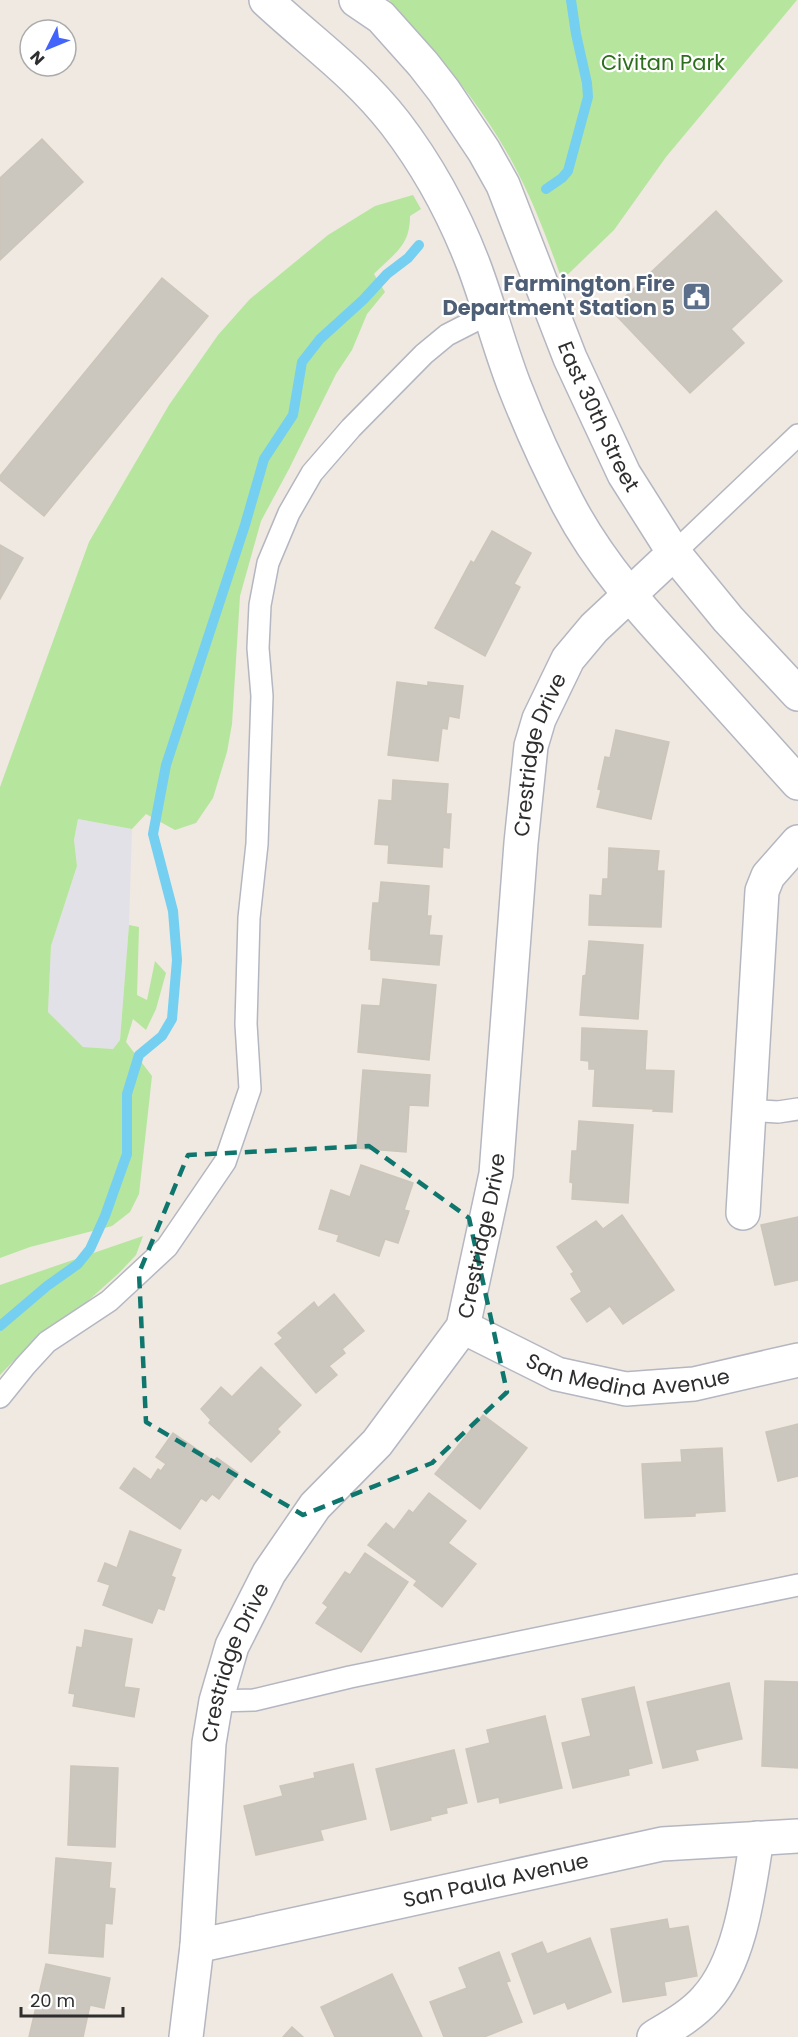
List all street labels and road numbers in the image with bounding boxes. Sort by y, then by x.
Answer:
street label: East 30th Street [551,337,647,497]
street label: Crestridge Drive [507,668,573,838]
street label: Crestridge Drive [450,1152,512,1321]
street label: San Medina Avenue [521,1346,732,1404]
street label: Crestridge Drive [194,1577,276,1745]
street label: San Paula Avenue [400,1846,591,1914]

